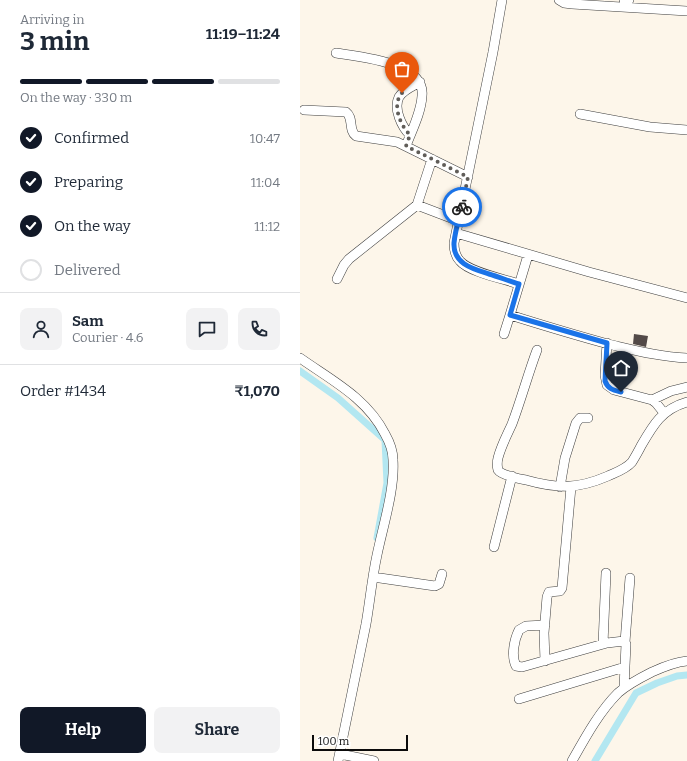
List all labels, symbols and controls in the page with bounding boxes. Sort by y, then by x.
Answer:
text: Arriving in [20,12,85,27]
text: 11:19–11:24 [206,25,280,43]
text: 3 min [20,26,89,57]
pin [385,52,419,93]
icon: bag [391,58,413,80]
text: On the way · 330 m [20,90,132,105]
icon: check [20,127,42,149]
text: Confirmed [54,129,129,147]
text: 10:47 [250,131,280,146]
icon: check [20,171,42,193]
text: Preparing [54,173,123,191]
text: 11:04 [251,175,280,190]
courier [442,187,482,227]
icon: bike [451,196,473,218]
icon: check [20,215,42,237]
text: On the way [54,217,131,235]
text: 11:12 [254,219,280,234]
text: Delivered [54,261,121,279]
button: person [20,308,62,350]
button: chat [186,308,228,350]
button: phone [238,308,280,350]
text: Sam [72,312,104,330]
text: Courier · 4.6 [72,330,144,345]
pin [604,351,638,392]
icon: home [610,357,632,379]
text: Order #1434 [20,382,106,400]
text: ₹1,070 [234,382,280,400]
button: Help [20,707,146,753]
button: Share [154,707,280,753]
scale bar [312,733,408,752]
text: 100 m [318,735,349,748]

